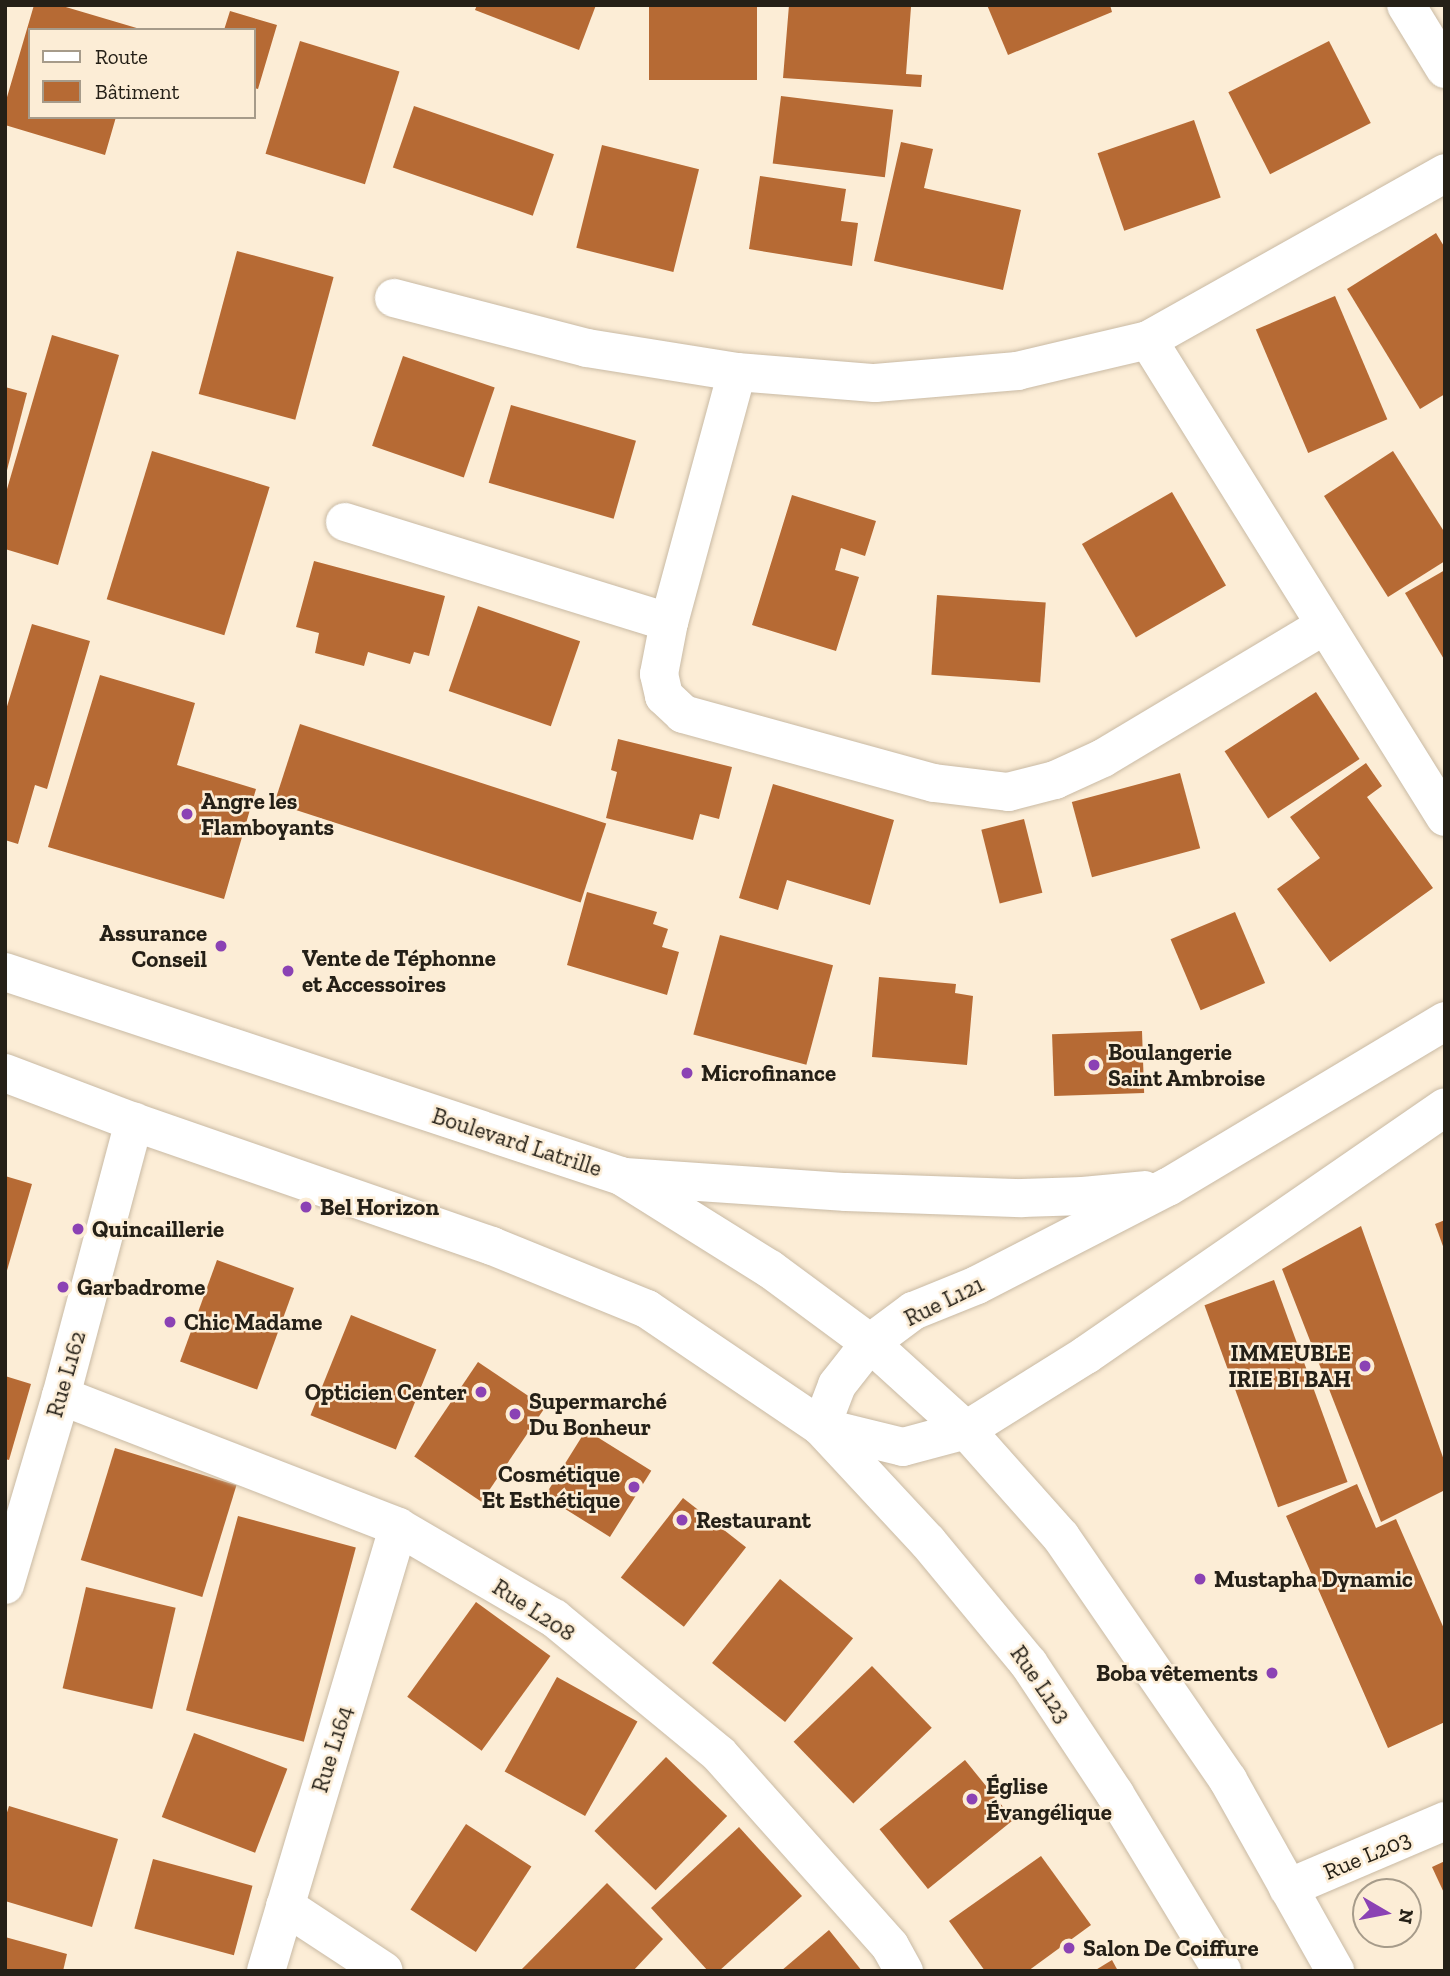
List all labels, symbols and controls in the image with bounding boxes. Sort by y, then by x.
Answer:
legend [28,28,256,119]
text: Route [95,44,148,69]
text: Bâtiment [95,79,179,104]
place label: Angre les Flamboyants [201,787,334,841]
marker: Angre les Flamboyants [179,806,195,822]
place label: Assurance Conseil [99,919,207,973]
marker: Assurance Conseil [213,938,229,954]
place label: Vente de Téphonne et Accessoires [302,944,496,998]
marker: Vente de Téphonne et Accessoires [280,963,296,979]
place label: Boulangerie Saint Ambroise [1108,1038,1266,1092]
marker: Boulangerie Saint Ambroise [1086,1057,1102,1073]
place label: Microfinance [701,1059,836,1087]
marker: Microfinance [679,1065,695,1081]
street label: Boulevard Latrille [429,1102,605,1182]
place label: Bel Horizon [320,1193,439,1221]
marker: Bel Horizon [298,1199,314,1215]
place label: Quincaillerie [92,1215,224,1243]
marker: Quincaillerie [70,1221,86,1237]
street label: Rue L121 [900,1270,988,1332]
place label: Garbadrome [77,1273,205,1301]
marker: Garbadrome [55,1279,71,1295]
place label: Chic Madame [184,1308,322,1336]
marker: Chic Madame [162,1314,178,1330]
street label: Rue L162 [41,1328,91,1420]
place label: IMMEUBLE IRIE BI BAH [1228,1339,1351,1393]
marker: IMMEUBLE IRIE BI BAH [1357,1358,1373,1374]
place label: Opticien Center [305,1378,467,1406]
marker: Opticien Center [473,1384,489,1400]
place label: Supermarché Du Bonheur [529,1387,667,1441]
marker: Supermarché Du Bonheur [507,1406,523,1422]
place label: Cosmétique Et Esthétique [482,1460,620,1514]
marker: Cosmétique Et Esthétique [626,1479,642,1495]
place label: Restaurant [696,1506,811,1534]
marker: Restaurant [674,1512,690,1528]
place label: Mustapha Dynamic [1214,1565,1413,1593]
marker: Mustapha Dynamic [1192,1571,1208,1587]
street label: Rue L208 [487,1573,581,1647]
street label: Rue L123 [1005,1640,1077,1728]
place label: Boba vêtements [1095,1659,1258,1687]
marker: Boba vêtements [1264,1665,1280,1681]
street label: Rue L164 [306,1702,358,1796]
place label: Église Évangélique [986,1772,1112,1826]
marker: Église Évangélique [964,1791,980,1807]
street label: Rue L203 [1319,1824,1415,1886]
north arrow [1352,1878,1422,1948]
text: N [1394,1907,1419,1925]
place label: Salon De Coiffure [1083,1934,1259,1962]
marker: Salon De Coiffure [1061,1940,1077,1956]

